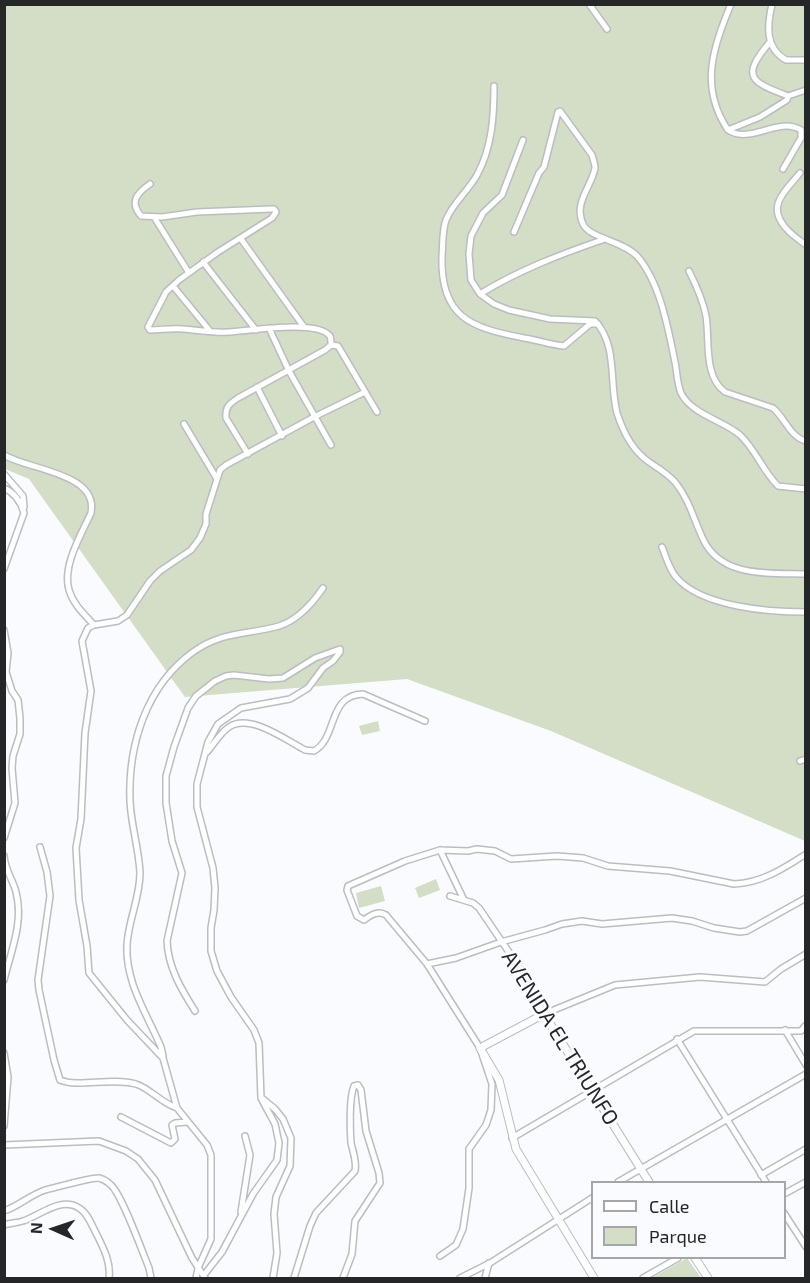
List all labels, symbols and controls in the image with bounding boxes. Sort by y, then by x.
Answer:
street label: AVENIDA EL TRIUNFO [496,946,624,1130]
legend [591,1181,786,1259]
text: Calle [649,1195,690,1217]
north arrow [24,1199,84,1259]
text: N [26,1222,45,1234]
text: Parque [649,1225,707,1247]

